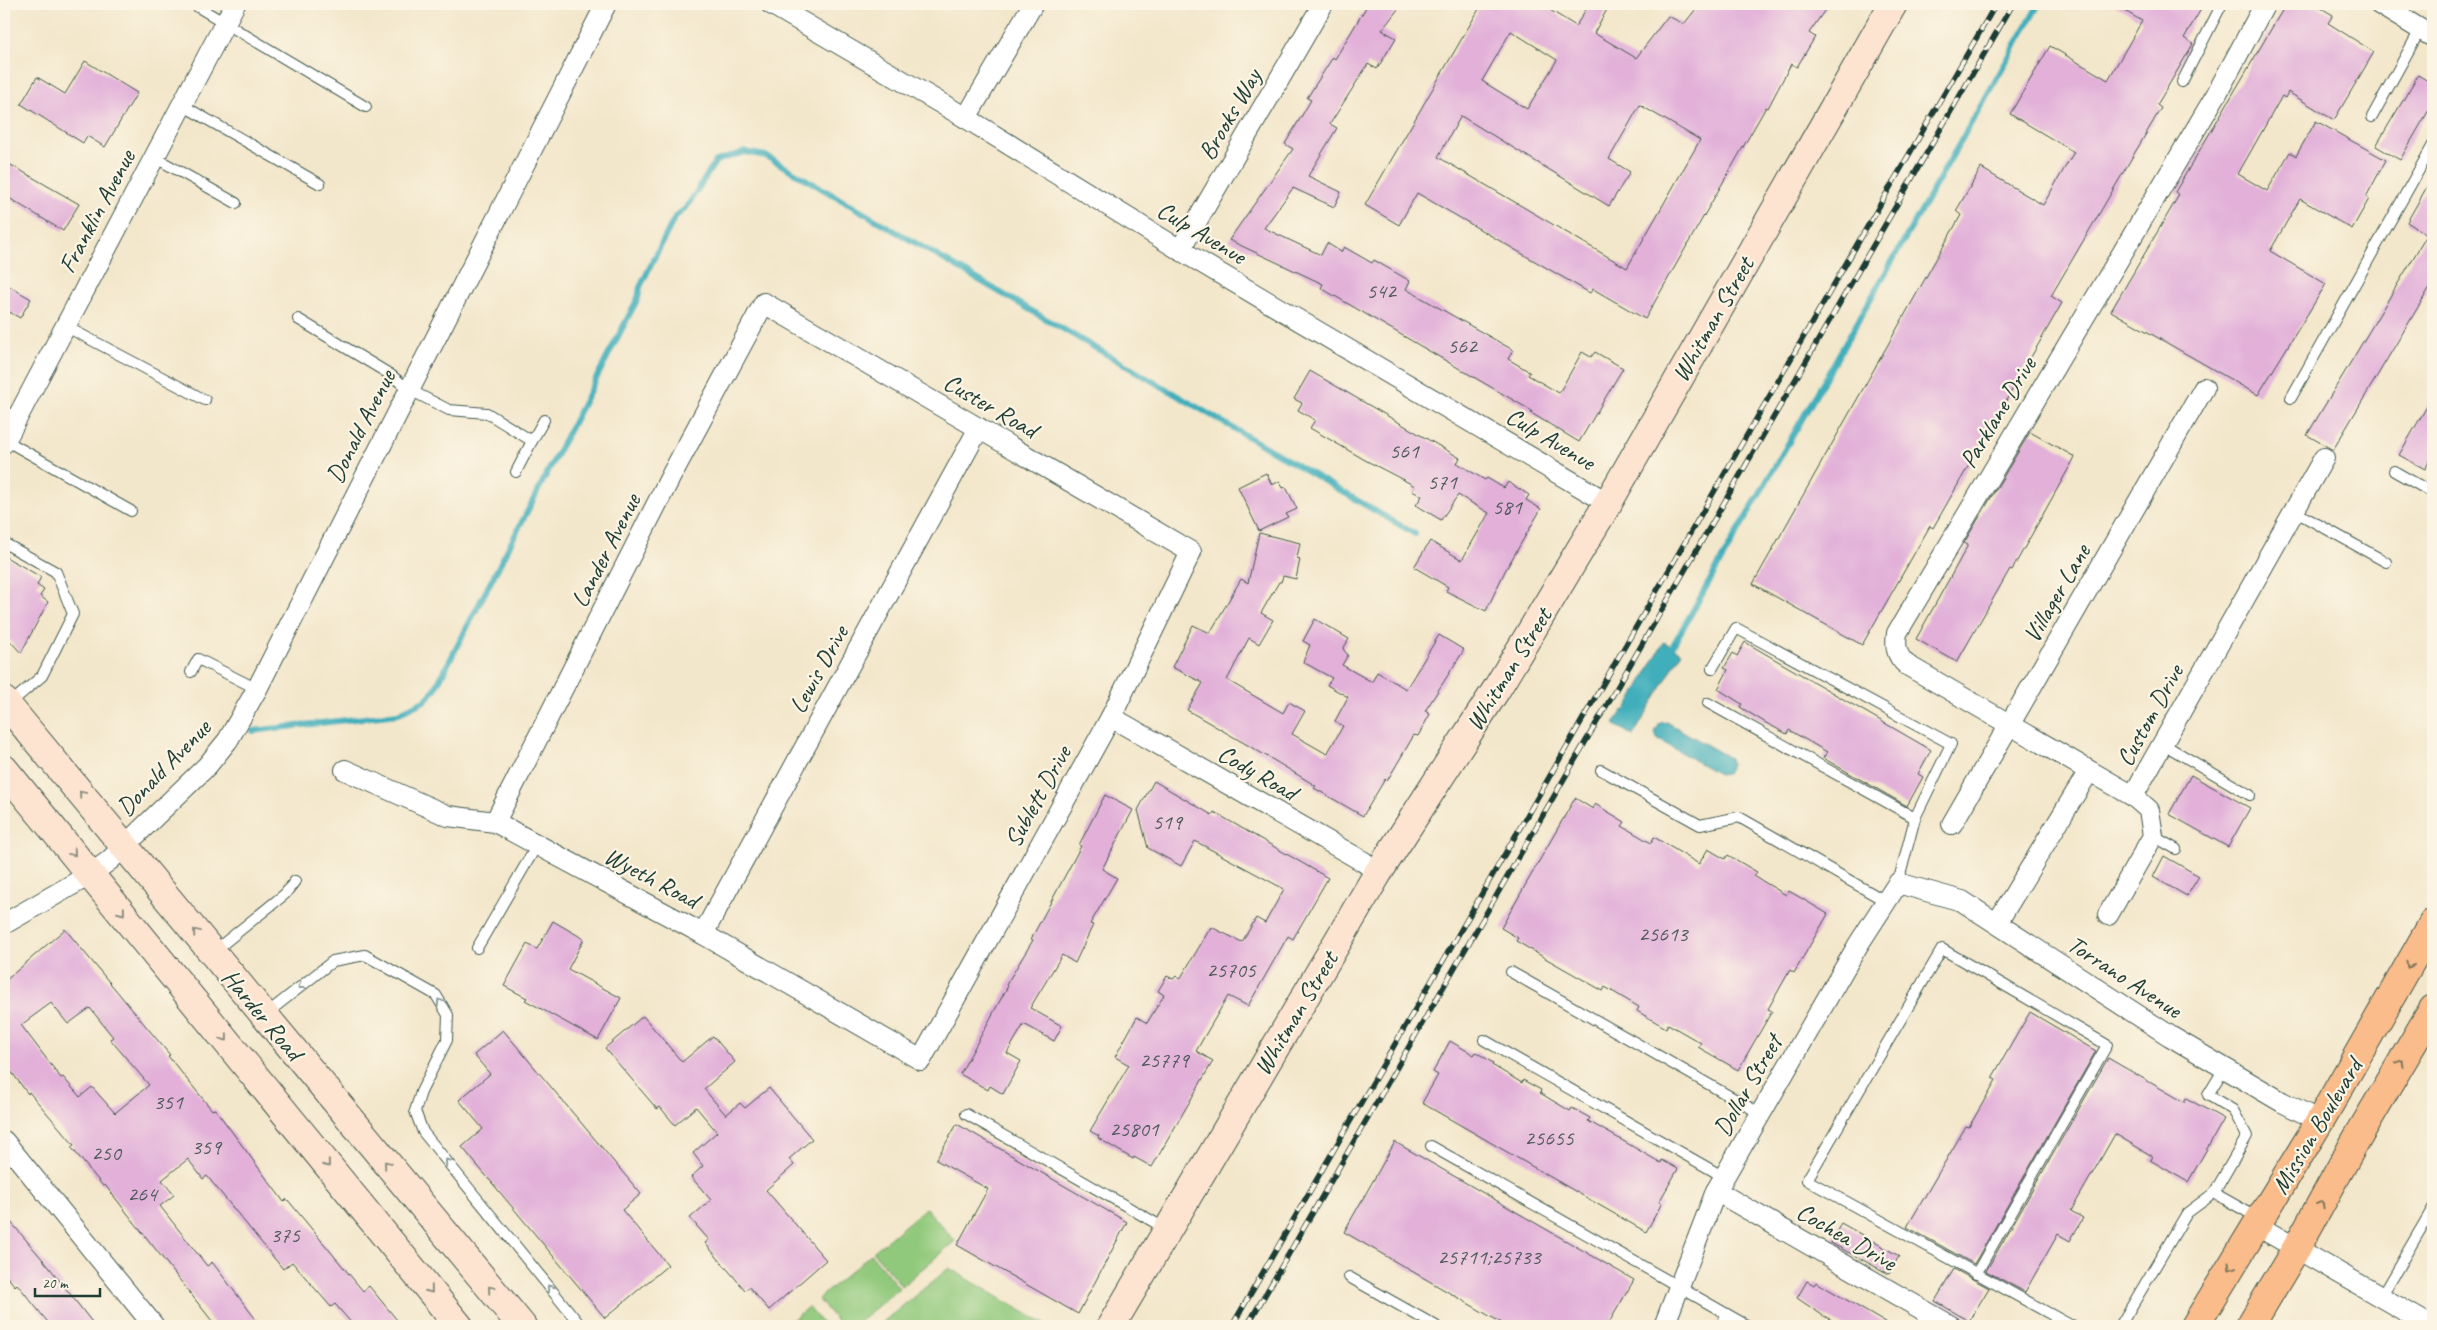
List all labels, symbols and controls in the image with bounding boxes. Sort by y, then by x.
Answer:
street label: Brooks Way [1191,61,1270,166]
street label: Franklin Avenue [51,143,144,278]
street label: Culp Avenue [1151,194,1253,273]
street label: Whitman Street [1664,249,1763,388]
house number: 542 [1366,277,1398,305]
house number: 562 [1447,332,1479,360]
street label: Parklane Drive [1952,350,2044,474]
street label: Donald Avenue [319,363,404,488]
street label: Custer Road [938,366,1047,448]
street label: Culp Avenue [1500,400,1602,479]
house number: 561 [1389,437,1420,465]
house number: 571 [1427,468,1458,496]
street label: Lander Avenue [564,487,649,613]
house number: 581 [1492,493,1523,521]
street label: Villager Lane [2016,537,2099,648]
street label: Whitman Street [1459,600,1561,737]
street label: Lewis Drive [782,618,857,719]
street label: Custom Drive [2109,657,2192,772]
street label: Donald Avenue [110,711,219,823]
street label: Cody Road [1212,737,1306,810]
street label: Sublett Drive [997,739,1080,853]
one-way arrow [79,791,87,800]
house number: 519 [1152,808,1184,836]
street label: Wyeth Road [599,840,708,918]
one-way arrow [68,847,76,856]
one-way arrow [117,906,125,915]
house number: 25613 [1638,920,1690,948]
street label: Torrano Avenue [2061,928,2189,1027]
one-way arrow [193,929,201,938]
street label: Whitman Street [1246,944,1347,1081]
house number: 25705 [1206,956,1257,984]
one-way arrow [2406,959,2416,968]
street label: Harder Road [215,962,312,1070]
one-way arrow [298,981,307,989]
one-way arrow [437,998,446,1008]
street label: Dollar Street [1706,1026,1791,1142]
one-way arrow [219,1032,227,1041]
house number: 25779 [1139,1046,1191,1074]
street label: Mission Boulevard [2264,1049,2372,1200]
one-way arrow [2395,1060,2405,1069]
house number: 351 [153,1088,184,1116]
house number: 25801 [1109,1115,1160,1143]
house number: 25655 [1524,1124,1575,1152]
house number: 359 [191,1133,223,1161]
house number: 250 [91,1139,123,1167]
one-way arrow [322,1158,330,1167]
one-way arrow [445,1159,453,1168]
one-way arrow [384,1160,393,1169]
house number: 264 [127,1180,159,1208]
street label: Cochea Drive [1791,1195,1904,1279]
one-way arrow [2314,1201,2324,1210]
house number: 375 [270,1221,301,1249]
house number: 25711;25733 [1437,1243,1543,1271]
one-way arrow [2228,1261,2238,1270]
scale bar [35,1265,100,1297]
text: 20 m [42,1274,69,1293]
one-way arrow [424,1284,433,1293]
one-way arrow [488,1285,497,1294]
one-way arrow [546,1285,555,1294]

